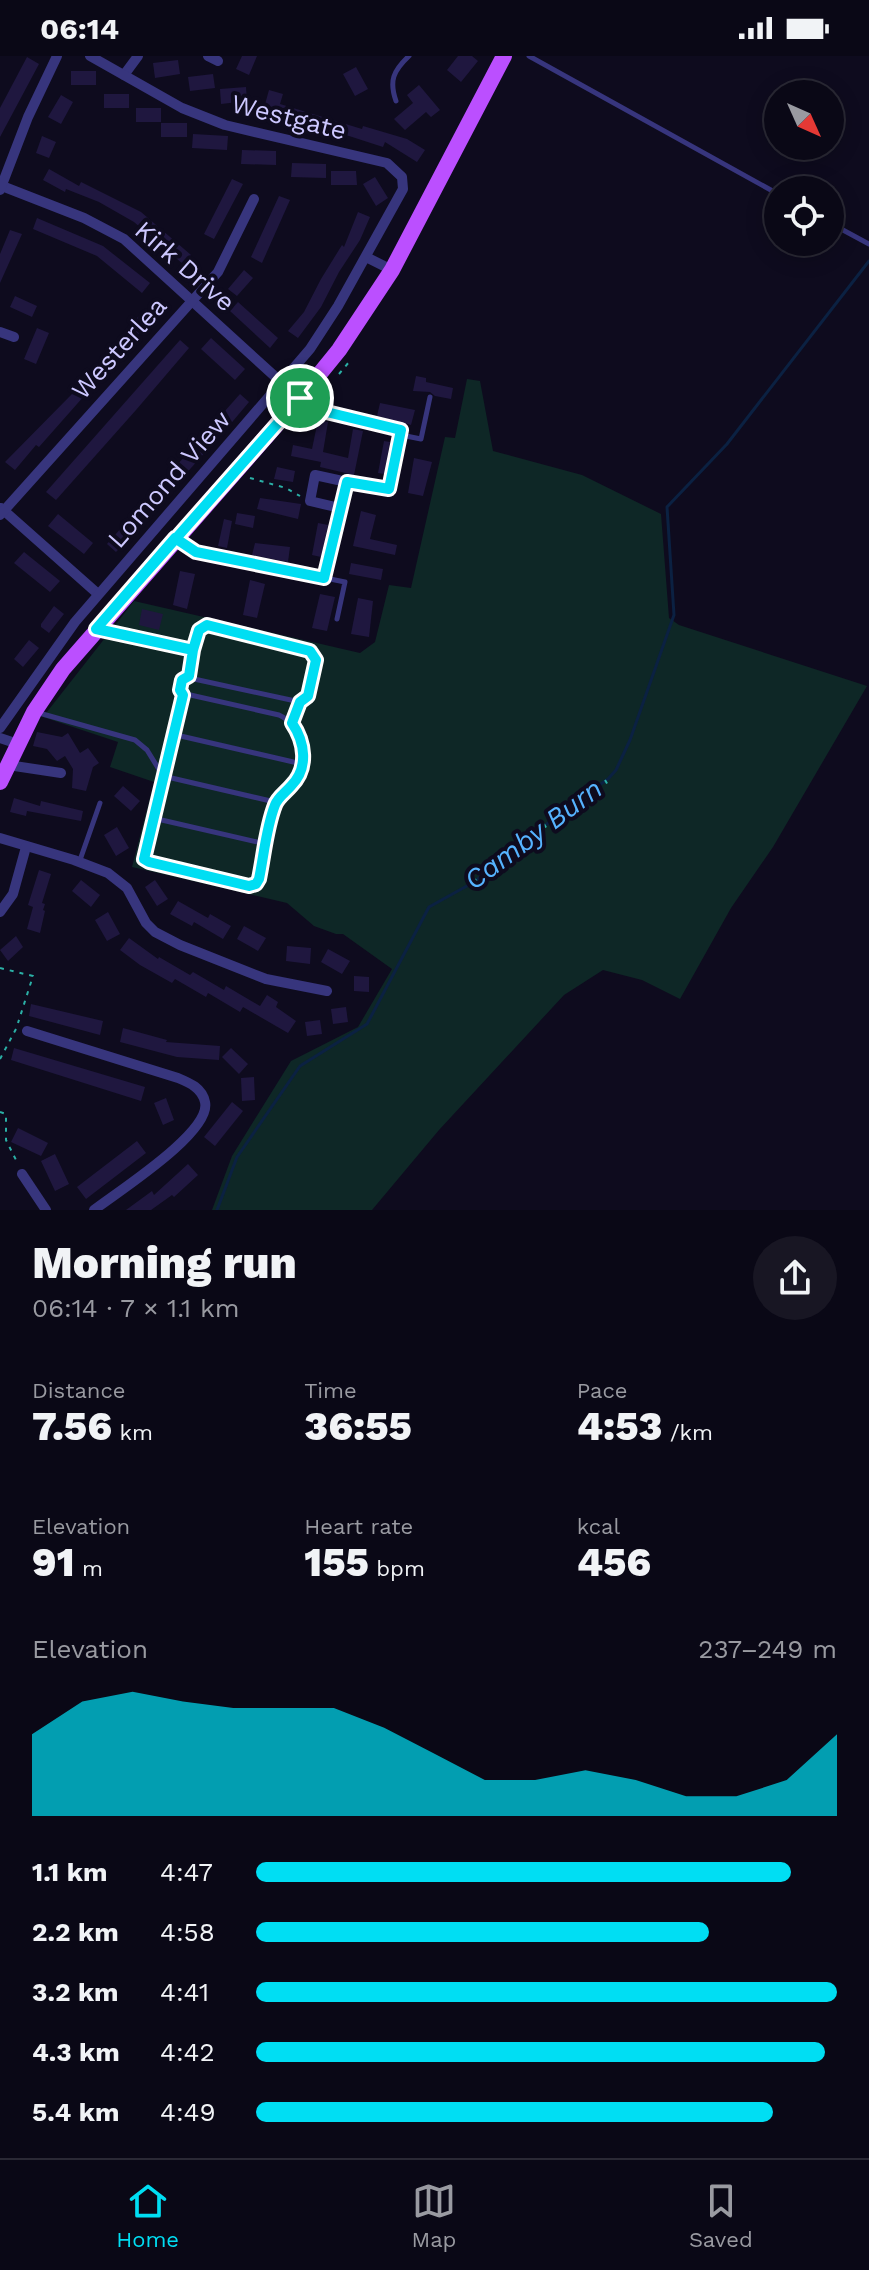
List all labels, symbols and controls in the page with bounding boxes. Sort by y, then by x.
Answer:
text: 06:14 [40,11,119,46]
north arrow [764,80,844,160]
map controls [764,80,844,256]
street label: Westgate [228,88,350,146]
button: locate [764,176,844,256]
street label: Kirk Drive [129,215,241,317]
street label: Westerlea [65,291,173,405]
pin [266,364,334,432]
icon: arrive [278,376,322,420]
street label: Lomond View [101,404,237,554]
water label: Camby Burn [458,772,609,897]
button: share [753,1236,837,1320]
text: Morning run [32,1237,297,1289]
text: 06:14 · 7 × 1.1 km [32,1293,240,1323]
text: Distance [32,1378,126,1403]
text: Time [304,1378,357,1403]
text: Pace [577,1378,628,1403]
text: 7.56 [32,1403,112,1450]
text: 36:55 [304,1403,412,1450]
text: 4:53 [577,1403,662,1450]
text: km [112,1420,153,1445]
text: /km [662,1420,713,1445]
text: Elevation [32,1514,130,1539]
text: Heart rate [304,1514,413,1539]
text: kcal [577,1514,620,1539]
text: 91 [32,1539,74,1586]
text: 155 [304,1539,369,1586]
text: 456 [577,1539,651,1586]
text: m [74,1556,103,1581]
text: bpm [369,1556,425,1581]
text: Elevation [32,1634,148,1664]
text: 237–249 m [698,1634,837,1664]
text: 1.1 km [32,1857,107,1887]
text: 4:47 [160,1857,213,1887]
text: 2.2 km [32,1917,119,1947]
text: 4:58 [160,1917,215,1947]
text: 3.2 km [32,1977,119,2007]
text: 4:41 [160,1977,209,2007]
text: 4.3 km [32,2037,120,2067]
text: 4:42 [160,2037,215,2067]
text: 5.4 km [32,2097,119,2127]
text: 4:49 [160,2097,216,2127]
tab: Home [116,2179,179,2252]
tab: Map [412,2179,456,2252]
tab: Saved [689,2179,753,2252]

